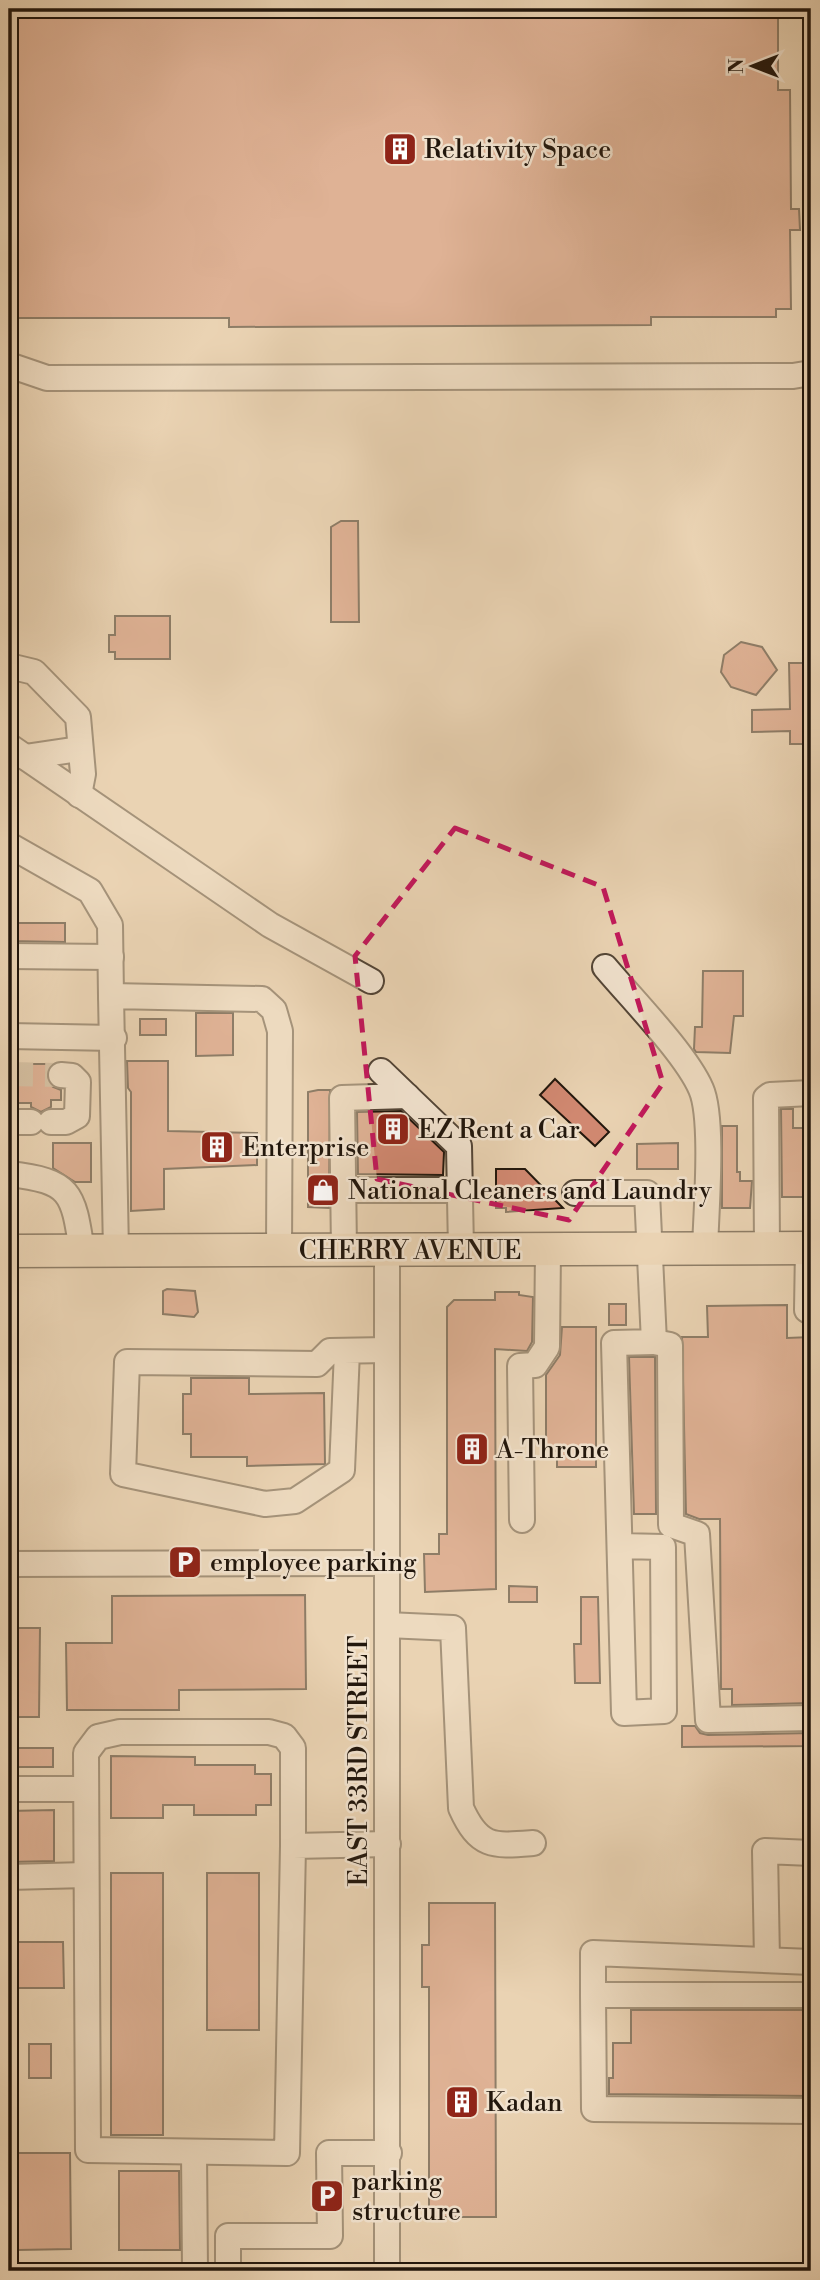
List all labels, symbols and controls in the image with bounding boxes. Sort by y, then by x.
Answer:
north arrow [718,32,788,102]
text: N [725,58,749,74]
building icon: Relativity Space [381,130,419,168]
place label: Relativity Space [424,134,611,166]
building icon: EZ Rent a Car [374,1110,412,1148]
place label: EZ Rent a Car [418,1114,580,1146]
building icon: Enterprise [198,1128,236,1166]
place label: Enterprise [242,1132,369,1164]
shop icon: National Cleaners and Laundry [304,1171,342,1209]
place label: National Cleaners and Laundry [348,1175,712,1207]
street label: CHERRY AVENUE [299,1235,521,1267]
building icon: A-Throne [453,1430,491,1468]
place label: A-Throne [495,1434,609,1466]
parking icon: employee parking [166,1543,204,1581]
place label: employee parking [210,1547,417,1579]
street label: EAST 33RD STREET [343,1635,375,1887]
building icon: Kadan [443,2083,481,2121]
place label: Kadan [486,2087,563,2119]
place label: parking structure [352,2166,461,2228]
parking icon: parking structure [308,2177,346,2215]

